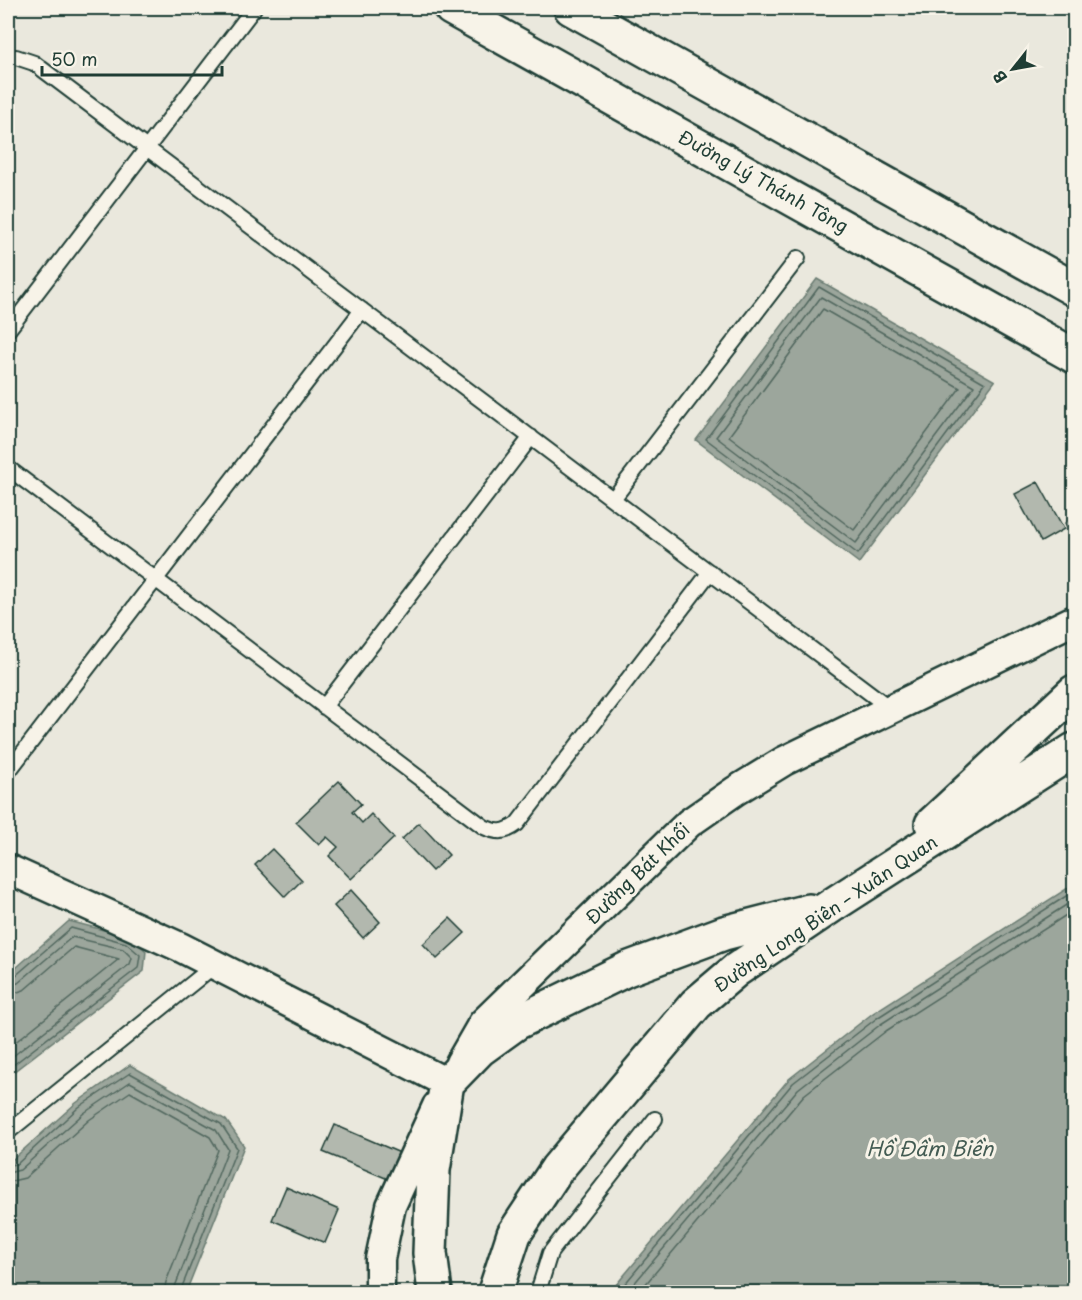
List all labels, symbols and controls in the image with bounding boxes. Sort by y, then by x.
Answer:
scale bar [42,39,222,77]
north arrow [983,39,1043,99]
text: 50 m [51,45,98,72]
text: B [986,66,1012,88]
street label: Đường Lý Thánh Tông [674,123,854,239]
street label: Đường Bát Khối [579,816,695,930]
street label: Đường Long Biên – Xuân Quan [708,827,943,998]
water label: Hồ Đầm Biền [867,1133,994,1163]

